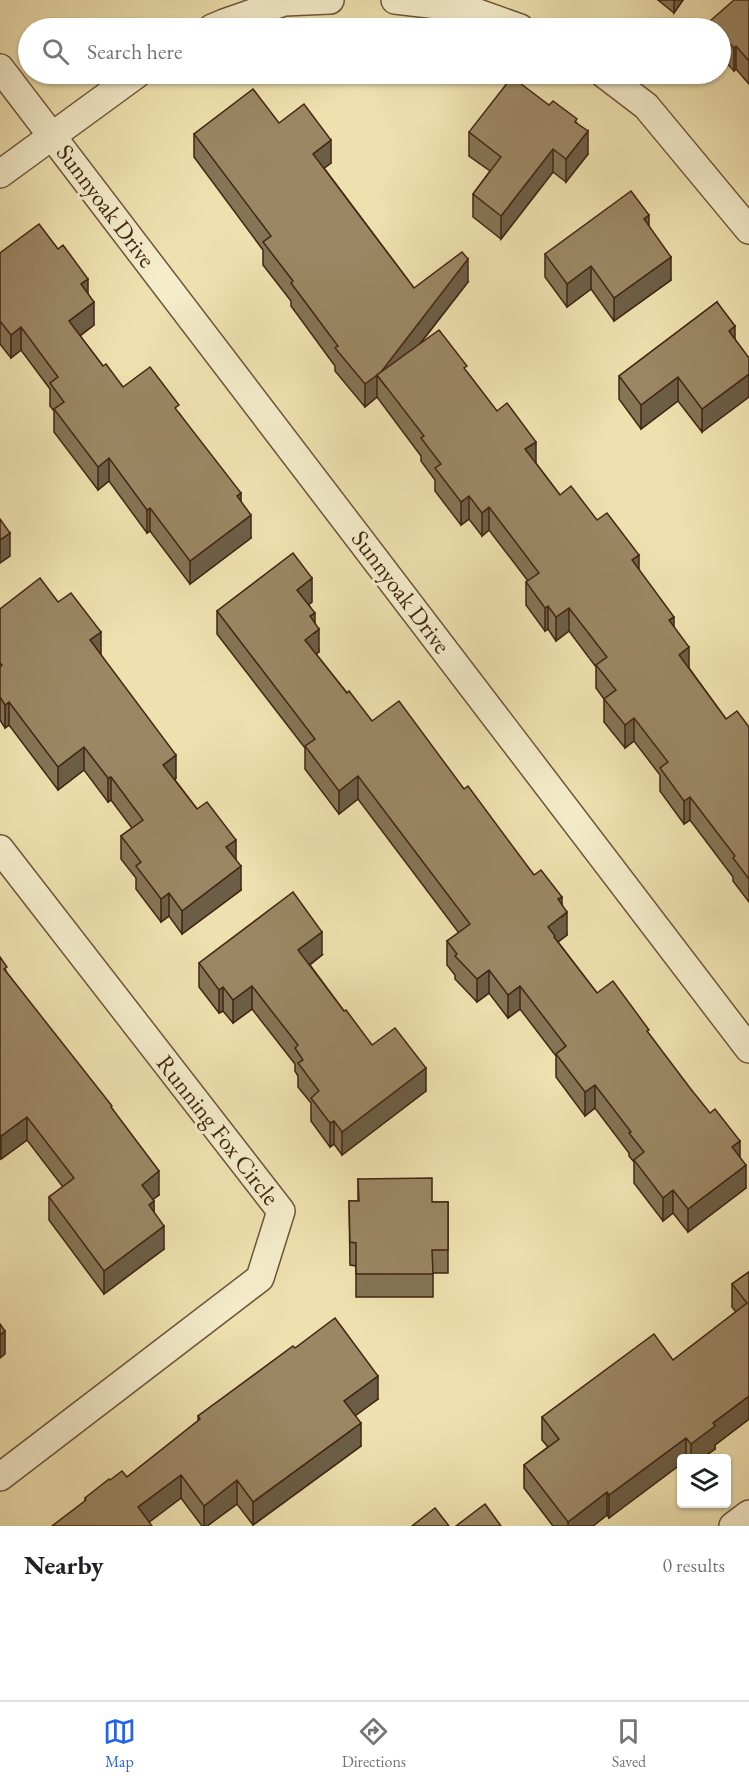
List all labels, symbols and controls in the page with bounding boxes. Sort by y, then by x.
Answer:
search box [18,18,731,84]
icon: search [39,35,72,68]
text: Search here [87,37,182,66]
street label: Sunnyoak Drive [50,138,163,273]
street label: Sunnyoak Drive [345,524,458,659]
street label: Running Fox Circle [150,1048,287,1211]
map controls [677,1454,731,1508]
button: layers [677,1454,731,1508]
text: Nearby [24,1548,104,1582]
text: 0 results [662,1552,725,1578]
tab: Map [103,1715,136,1772]
tab: Directions [342,1715,406,1772]
tab: Saved [612,1715,646,1772]

